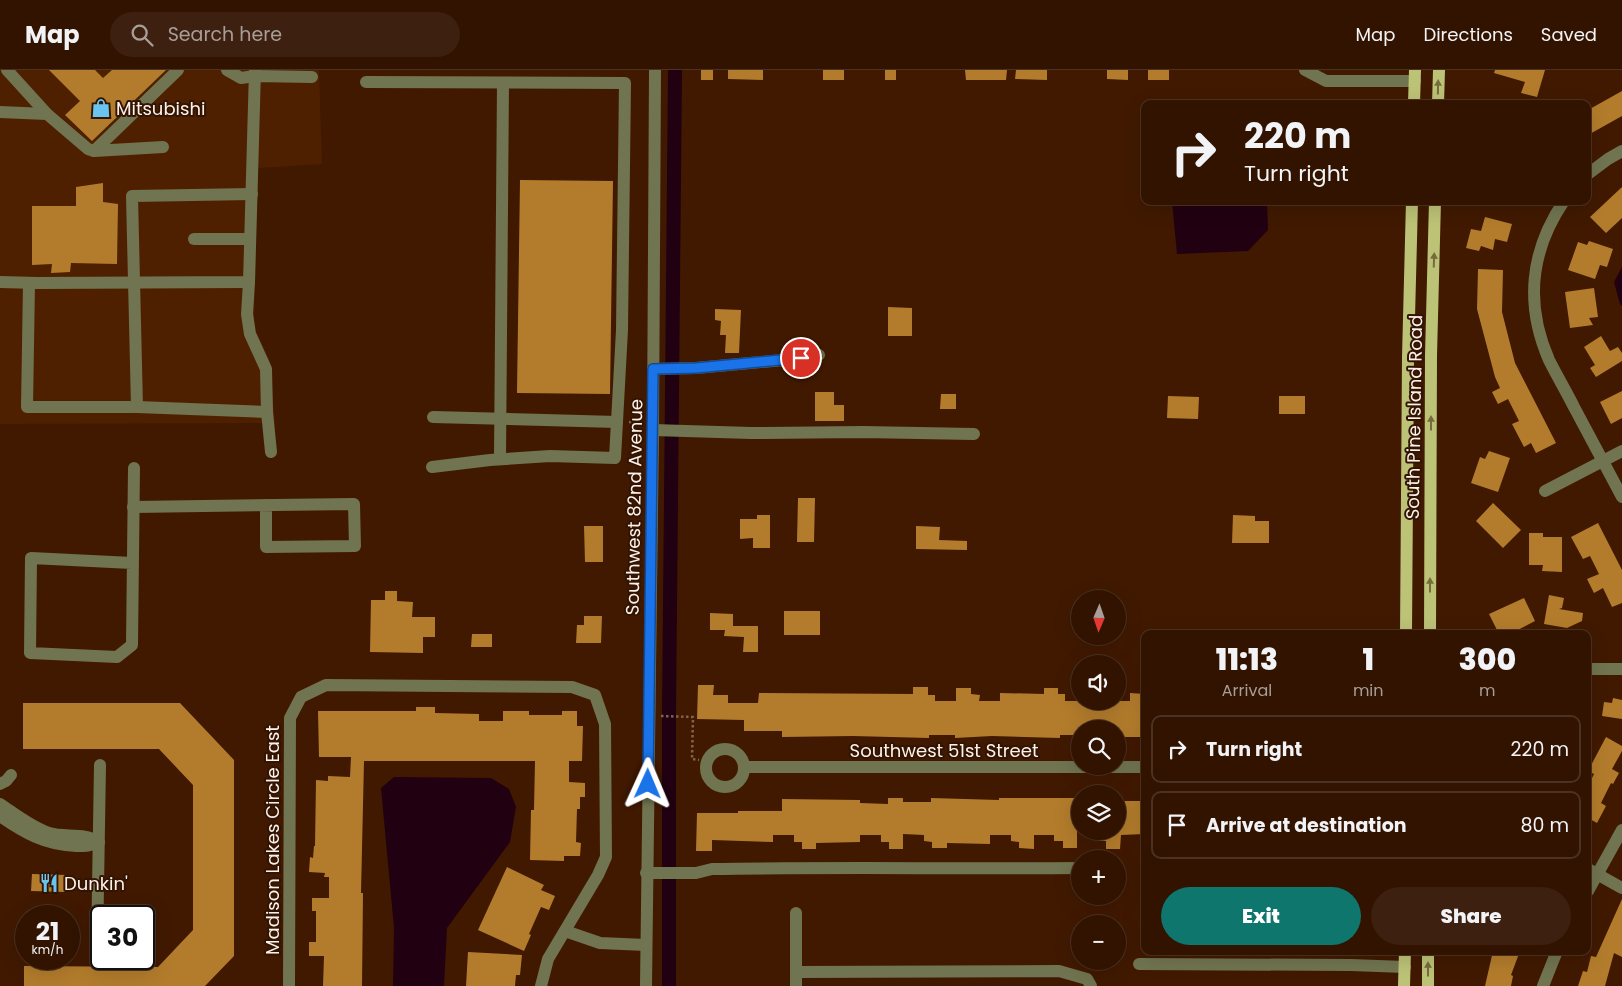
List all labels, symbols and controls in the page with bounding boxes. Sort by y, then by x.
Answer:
search box [110,12,460,57]
text: Map [25,18,80,51]
icon: search [128,21,156,49]
text: Search here [168,21,282,48]
text: Map [1356,22,1395,47]
text: Directions [1423,22,1513,47]
text: Saved [1541,22,1597,47]
one-way arrow [1434,79,1442,95]
place label: Mitsubishi [116,96,205,121]
shop icon: Mitsubishi [90,97,112,119]
text: 220 m [1244,111,1351,160]
icon: right [1161,120,1226,185]
text: Turn right [1244,158,1349,189]
one-way arrow [1430,252,1438,268]
street label: South Pine Island Road [1400,315,1428,519]
pin [780,337,822,379]
icon: arrive [787,344,815,372]
street label: Southwest 82nd Avenue [620,399,648,615]
one-way arrow [1427,414,1435,430]
one-way arrow [1426,577,1434,593]
north arrow [1071,590,1126,645]
map controls [1071,590,1126,970]
text: 11:13 [1216,638,1278,681]
text: 1 [1362,638,1374,681]
text: 300 [1458,638,1516,681]
button: sound [1071,655,1126,710]
text: Arrival [1222,679,1272,702]
text: min [1353,679,1384,702]
text: m [1479,679,1496,702]
button: search [1071,720,1126,775]
street label: Madison Lakes Circle East [260,725,285,955]
icon: right [1163,735,1191,763]
text: Turn right [1206,736,1302,763]
text: 220 m [1511,736,1569,763]
street label: Southwest 51st Street [850,738,1038,763]
position arrow [621,757,673,809]
button: layers [1071,785,1126,840]
icon: arrive [1163,811,1191,839]
text: Arrive at destination [1206,812,1407,839]
text: 80 m [1520,812,1569,839]
button: + [1071,850,1126,905]
place label: Dunkin' [64,871,128,896]
restaurant icon: Dunkin' [38,872,60,894]
button: Exit [1161,887,1361,945]
button: Share [1371,887,1571,945]
speed limit sign: 30 [90,905,155,970]
text: 21 [36,914,59,949]
button: − [1071,915,1126,970]
text: km/h [32,941,63,958]
one-way arrow [1424,960,1432,976]

